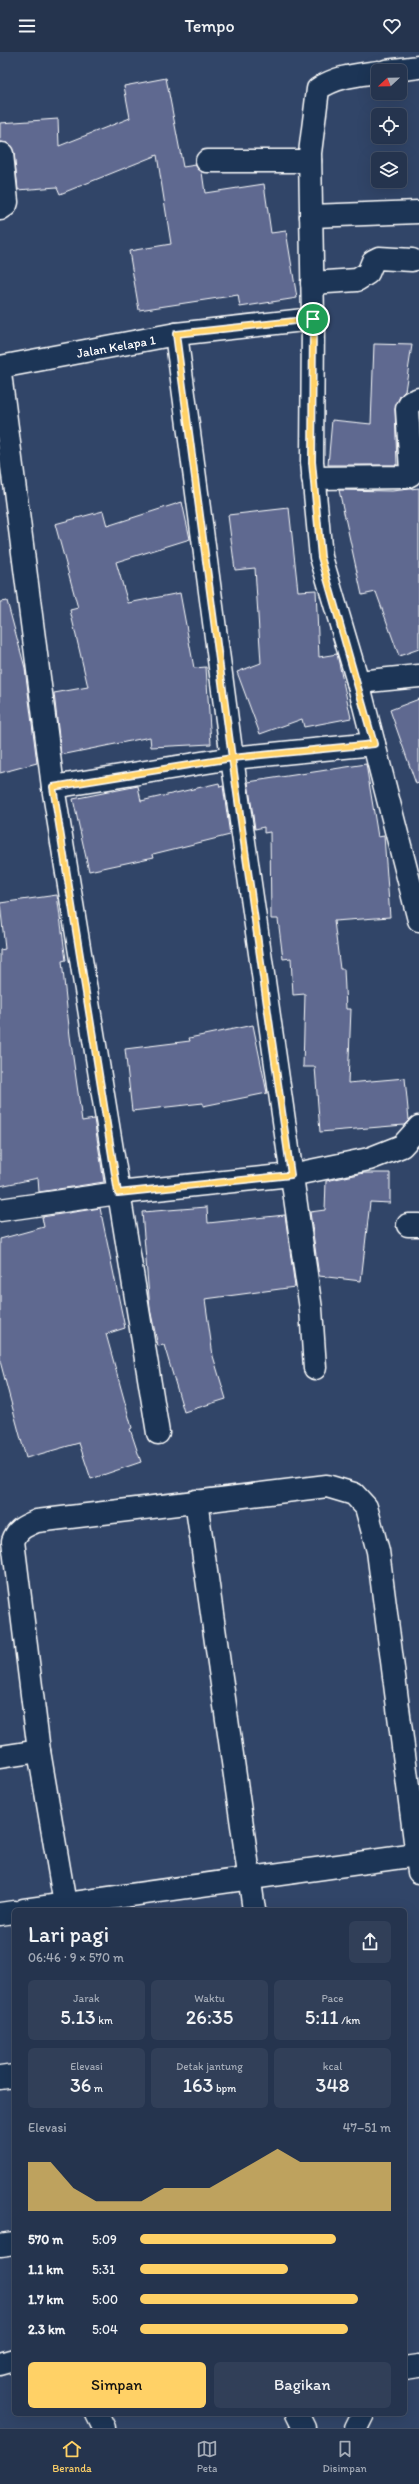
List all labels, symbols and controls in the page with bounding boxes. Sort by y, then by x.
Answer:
icon: menu [16,15,38,37]
text: Tempo [184,15,235,37]
icon: heart [381,15,403,37]
north arrow [371,64,407,100]
map controls [371,64,407,188]
button: locate [371,108,407,144]
button: layers [371,152,407,188]
pin [296,302,330,336]
icon: arrive [302,308,324,330]
street label: Jalan Kelapa 1 [75,332,157,361]
text: Lari pagi [28,1921,109,1948]
button: share [349,1921,391,1963]
text: 06:46 · 9 × 570 m [28,1950,124,1965]
text: Jarak [73,1992,100,2005]
text: Waktu [194,1992,225,2005]
text: Pace [321,1992,344,2005]
text: 5.13 [60,2005,96,2029]
text: 26:35 [186,2005,233,2029]
text: 5:11 [305,2005,339,2029]
text: km [96,2014,113,2027]
text: /km [339,2014,360,2027]
text: Elevasi [70,2060,103,2073]
text: Detak jantung [176,2060,243,2073]
text: kcal [323,2060,342,2073]
text: 36 [70,2073,91,2097]
text: 163 [183,2073,213,2097]
text: 348 [316,2073,349,2097]
text: m [91,2082,103,2095]
text: bpm [213,2082,236,2095]
text: Elevasi [28,2120,67,2135]
text: 47–51 m [343,2120,391,2135]
text: 570 m [28,2232,63,2247]
text: 5:09 [92,2232,117,2247]
text: 1.1 km [28,2262,63,2277]
text: 5:31 [92,2262,115,2277]
text: 1.7 km [28,2292,64,2307]
text: 5:00 [92,2292,118,2307]
text: 2.3 km [28,2322,65,2337]
text: 5:04 [92,2322,118,2337]
button: Simpan [28,2362,206,2408]
button: Bagikan [214,2362,391,2408]
tab: Beranda [52,2438,92,2475]
tab: Peta [196,2438,218,2475]
tab: Disimpan [322,2438,367,2475]

